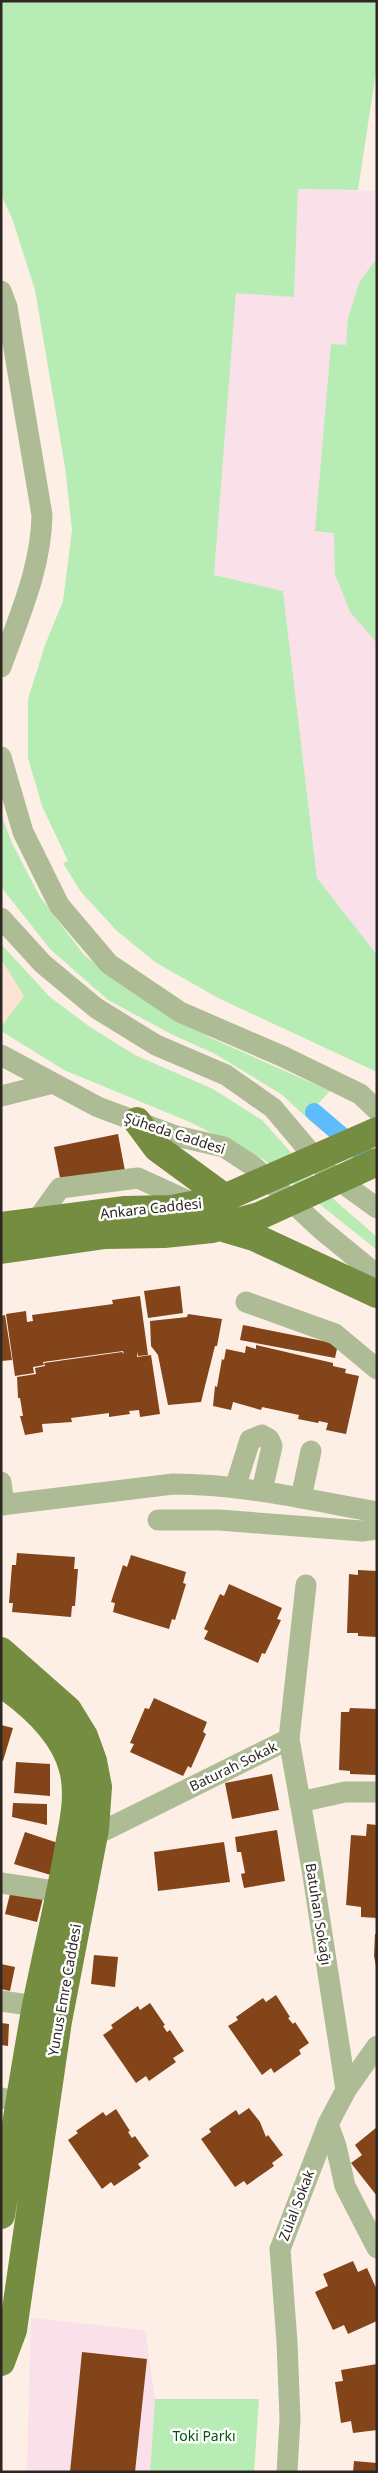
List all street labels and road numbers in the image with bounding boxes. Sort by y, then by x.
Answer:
street label: Şüheda Caddesi [122,1108,228,1158]
street label: Ankara Caddesi [99,1193,203,1223]
street label: Baturah Sokak [186,1736,280,1795]
street label: Batuhan Sokağı [302,1862,336,1966]
street label: Yunus Emre Caddesi [43,1922,85,2058]
street label: Zülal Sokak [274,2166,318,2243]

